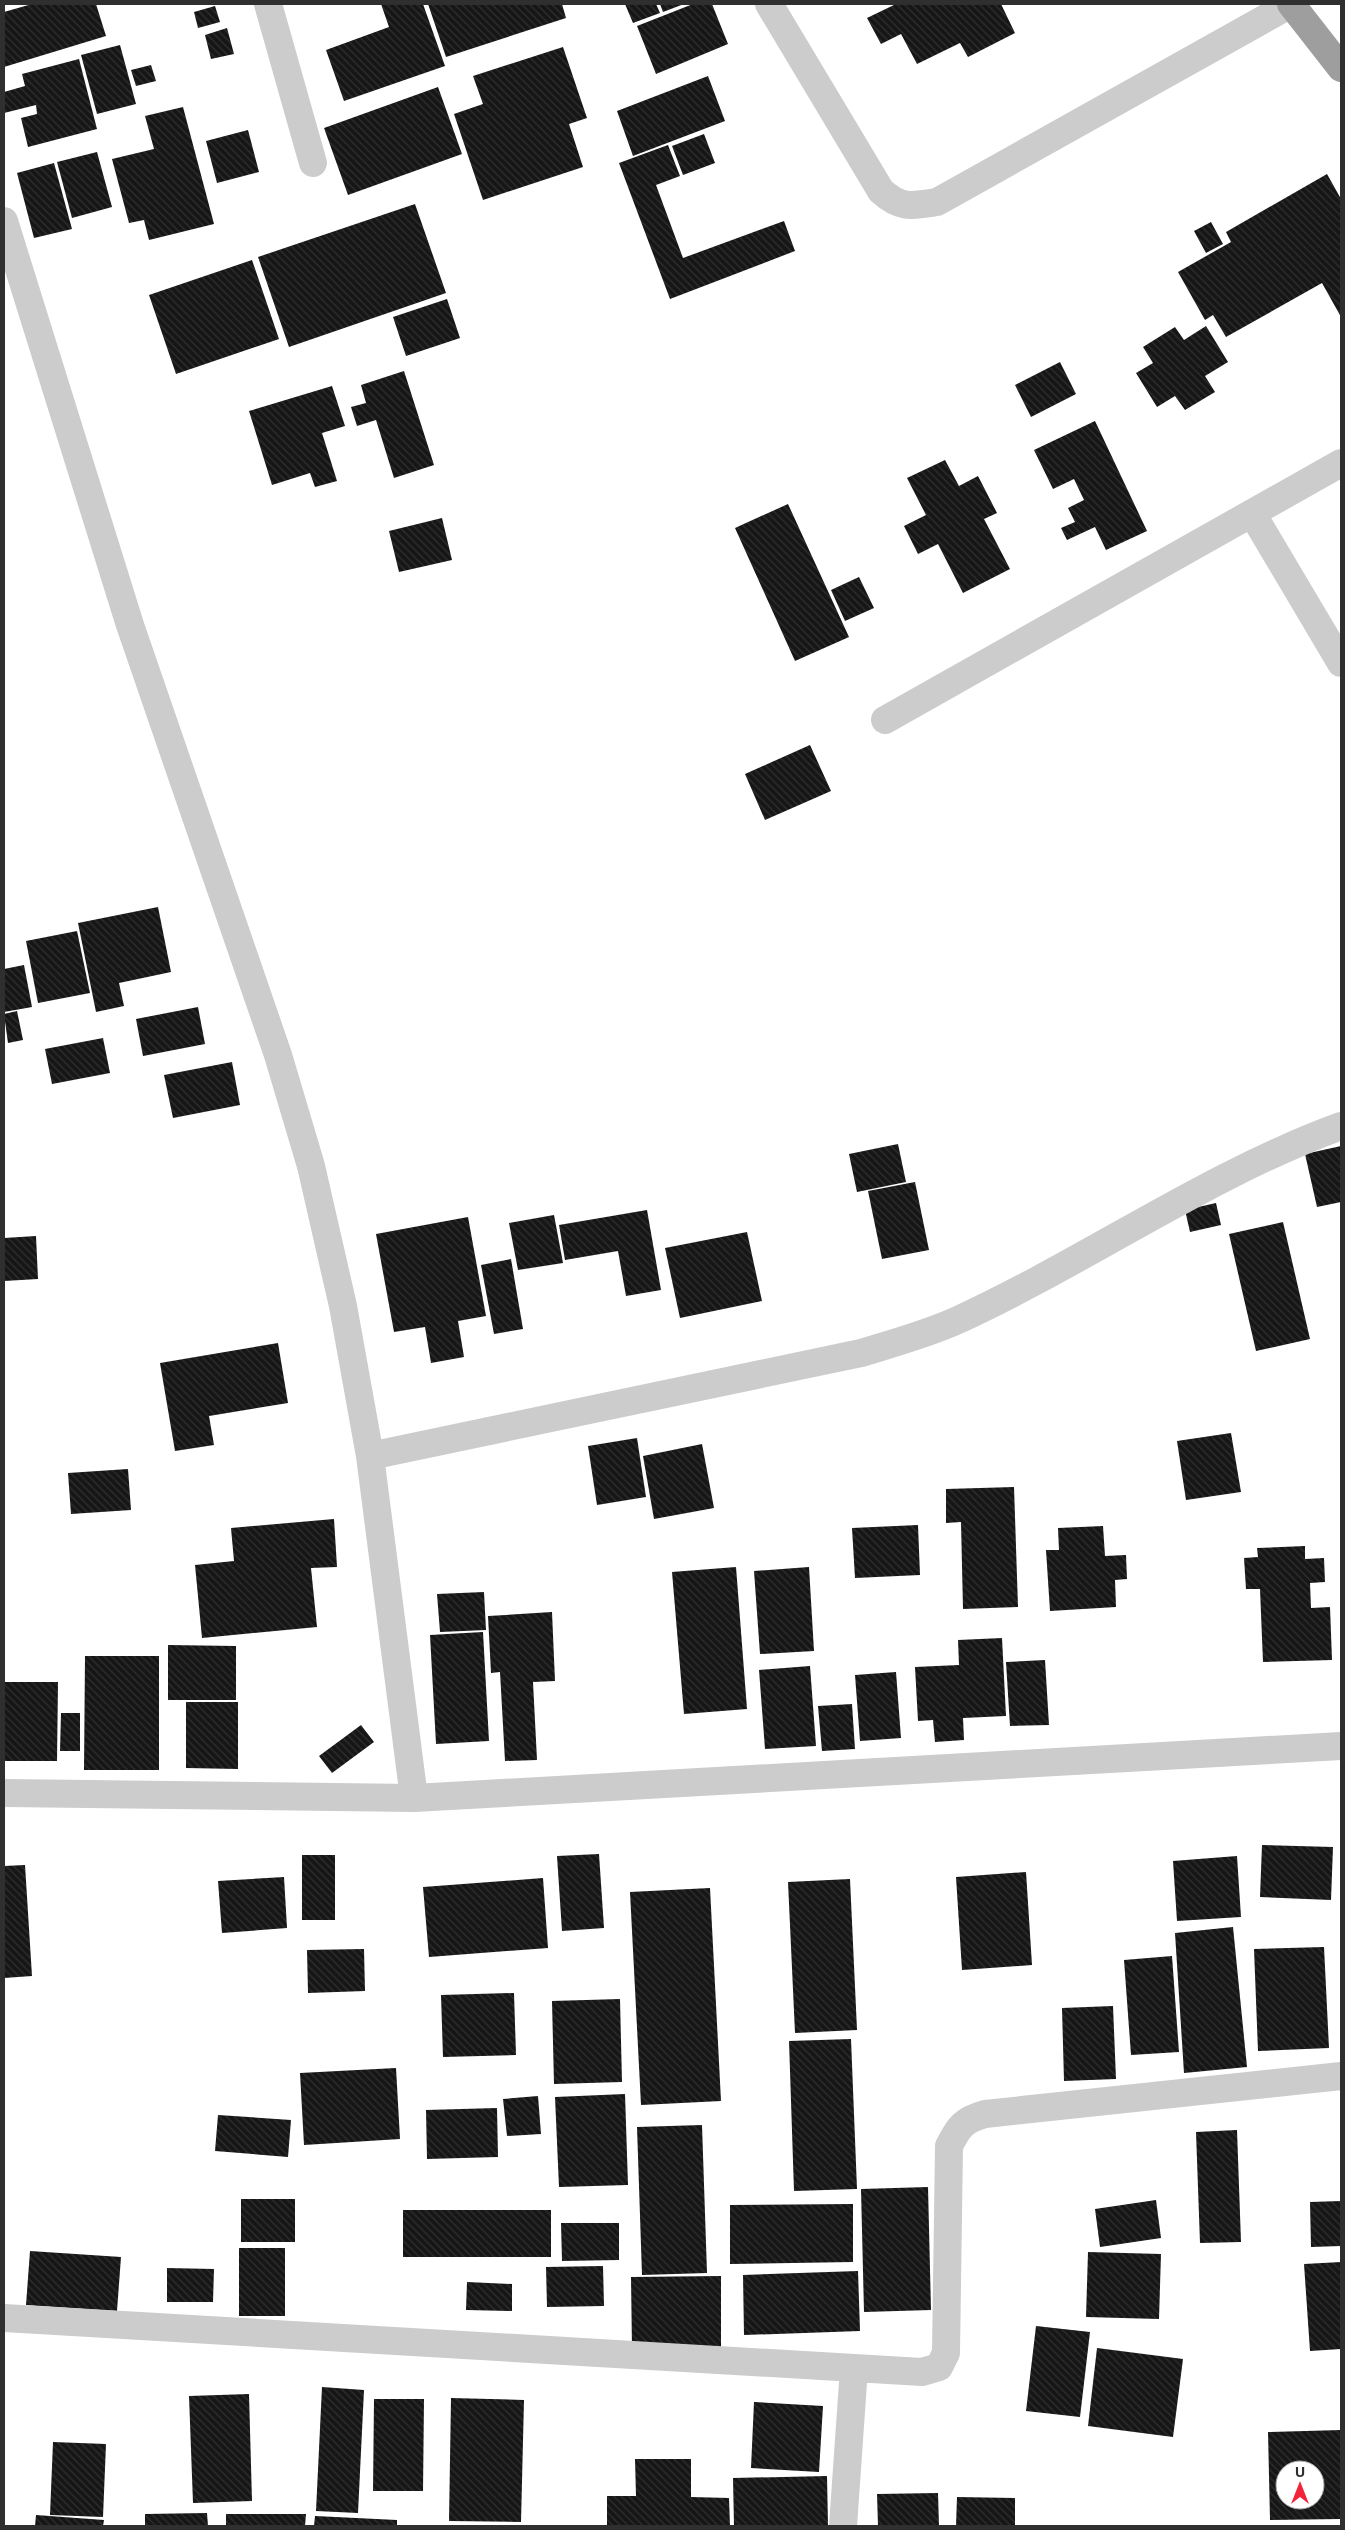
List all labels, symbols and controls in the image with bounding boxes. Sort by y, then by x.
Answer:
north arrow [1275,2460,1325,2510]
text: U [1295,2462,1305,2481]

